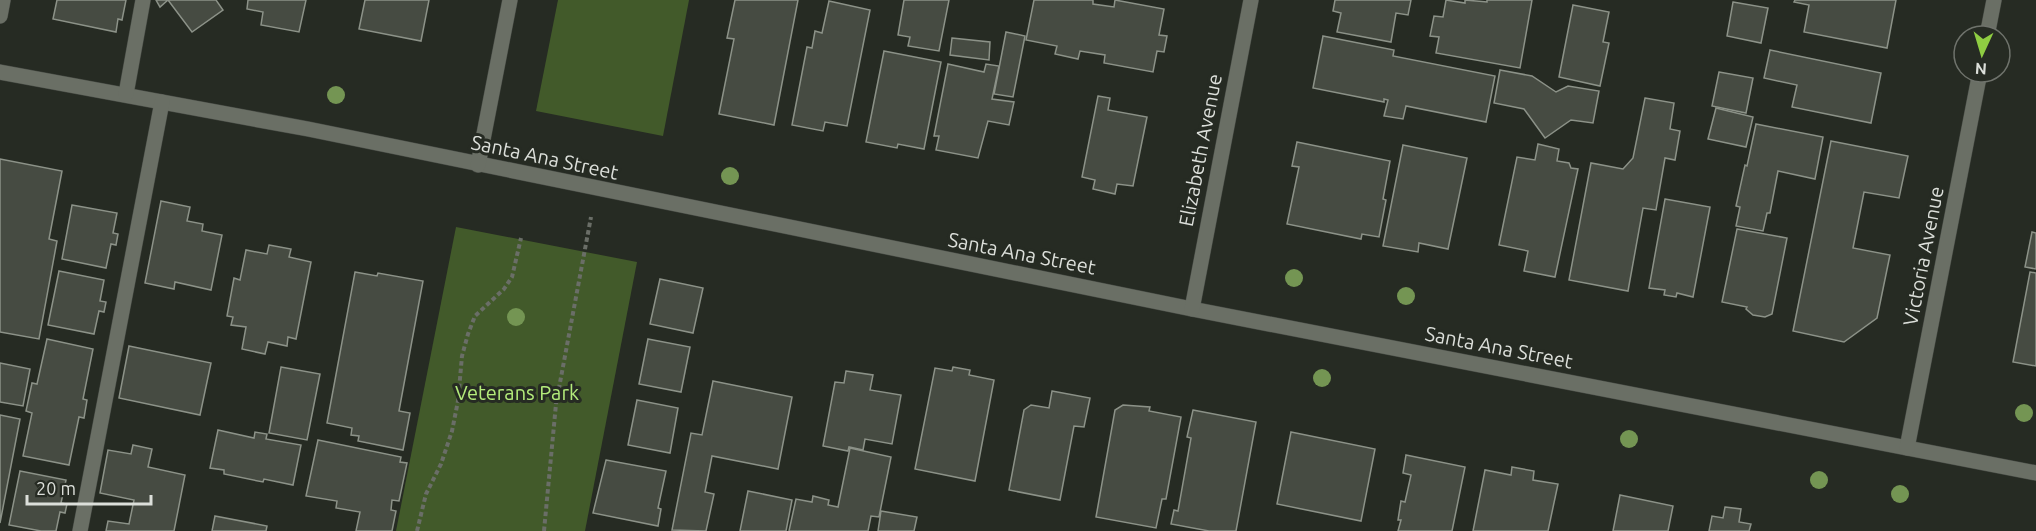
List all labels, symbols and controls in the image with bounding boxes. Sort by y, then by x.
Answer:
north arrow [1952,24,2012,84]
text: N [1974,60,1988,78]
street label: Elizabeth Avenue [1174,72,1226,228]
street label: Santa Ana Street [469,130,621,184]
street label: Victoria Avenue [1898,184,1948,328]
street label: Santa Ana Street [946,227,1098,279]
street label: Santa Ana Street [1423,321,1575,373]
park label: Veterans Park [455,381,579,404]
scale bar [27,468,152,506]
text: 20 m [36,478,76,498]

